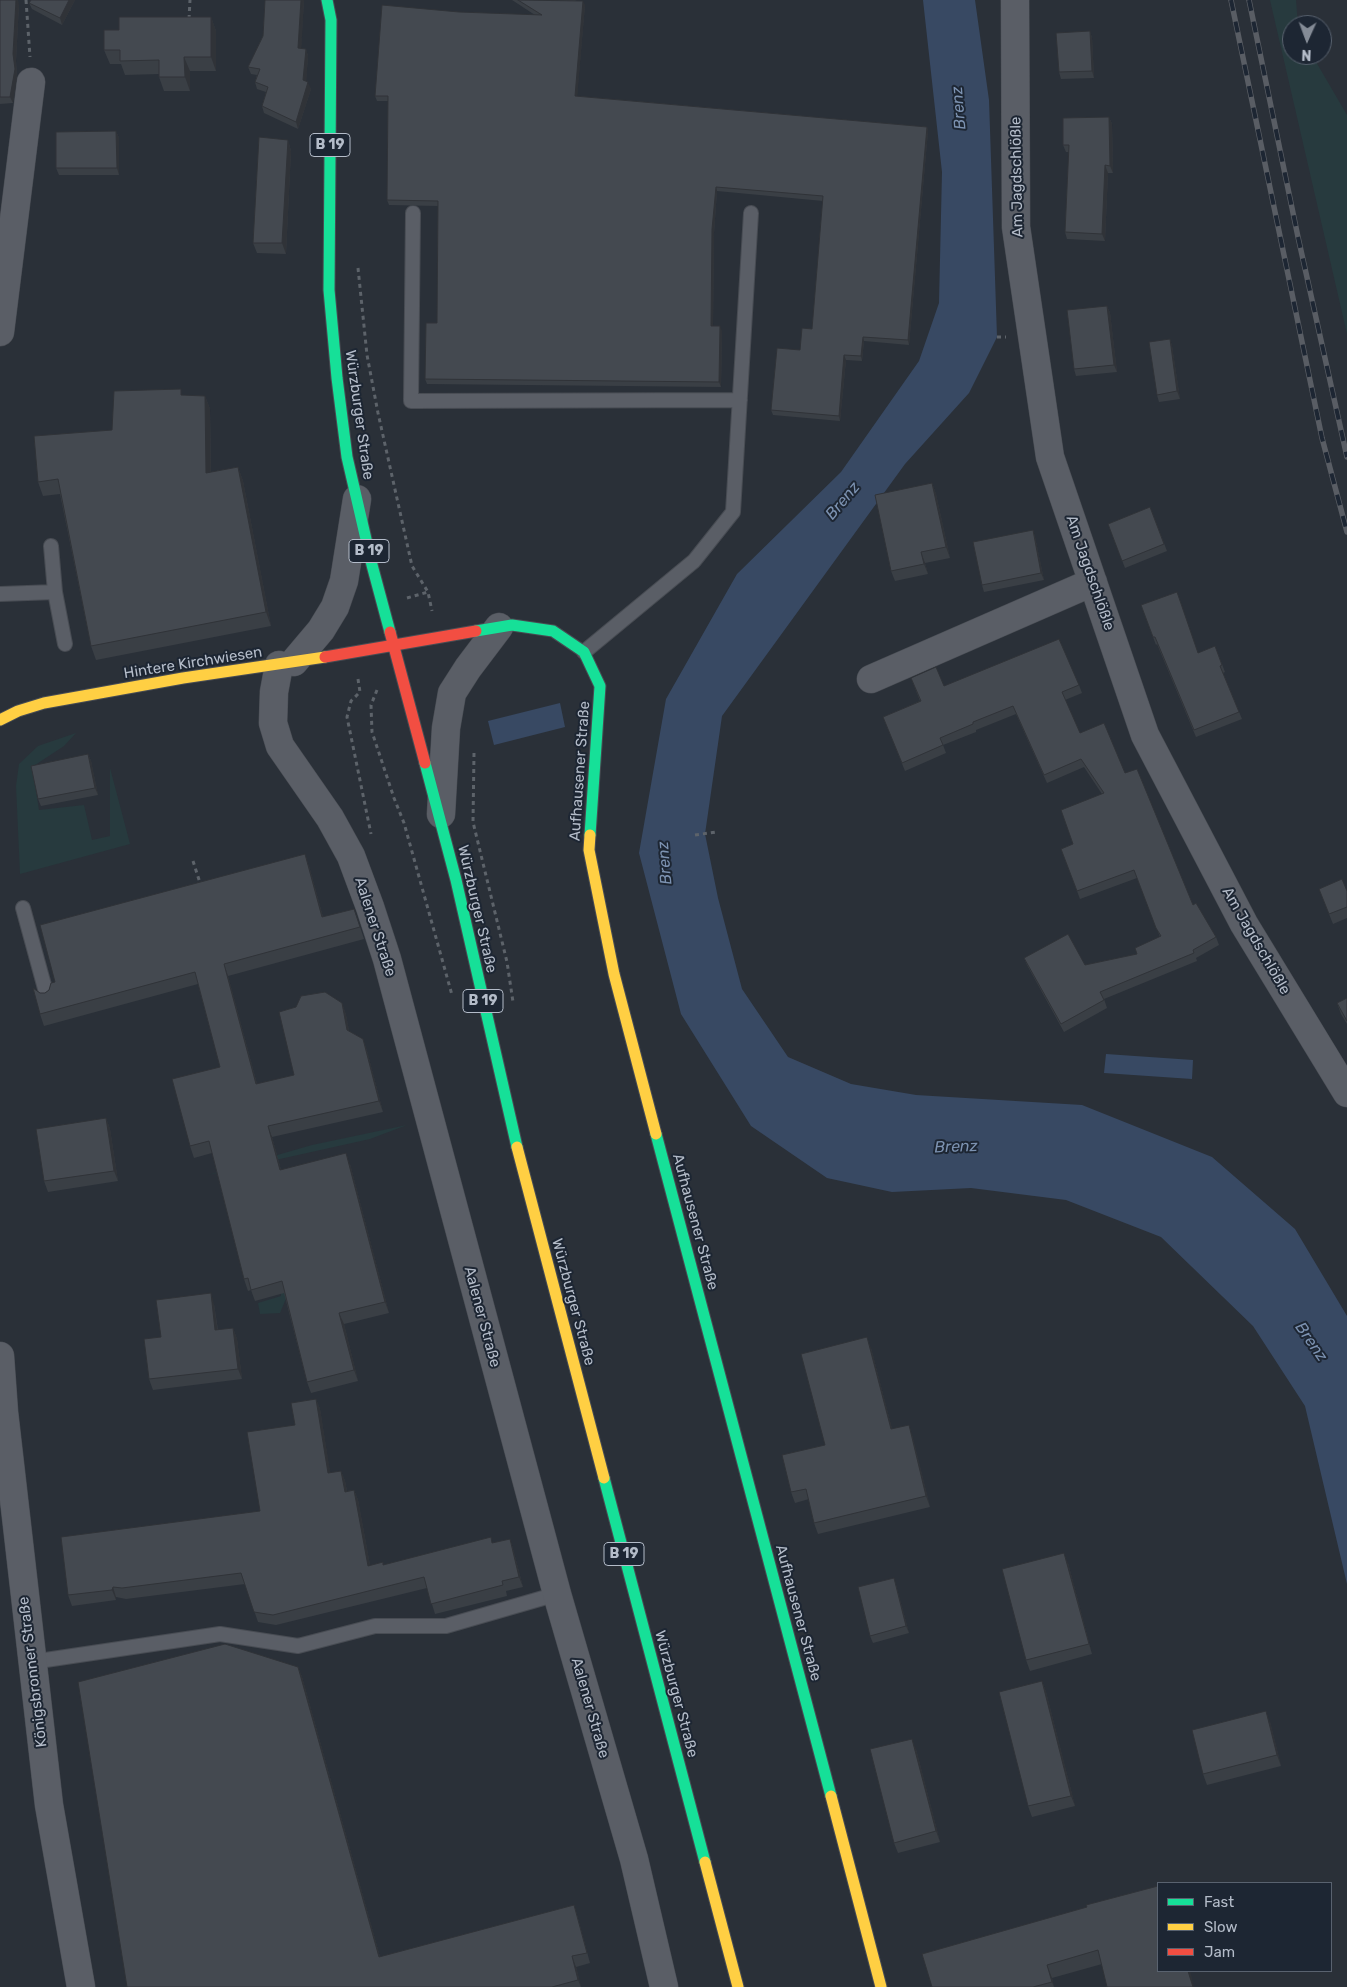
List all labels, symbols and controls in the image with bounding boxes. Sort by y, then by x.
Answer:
north arrow [1282,15,1332,65]
text: N [1301,46,1312,63]
water label: Brenz [948,86,970,130]
street label: Am Jagdschlößle [1007,116,1027,238]
road number: B 19 [310,134,350,156]
street label: Würzburger Straße [341,349,377,481]
water label: Brenz [822,478,864,524]
street label: Am Jagdschlößle [1062,513,1118,633]
road number: B 19 [349,540,389,562]
street label: Hintere Kirchwiesen [122,643,264,683]
street label: Aufhausener Straße [566,700,594,842]
water label: Brenz [654,841,676,885]
street label: Würzburger Straße [454,843,500,975]
street label: Aalener Straße [350,875,400,979]
street label: Am Jagdschlößle [1218,884,1294,998]
road number: B 19 [463,989,503,1012]
water label: Brenz [934,1137,978,1157]
street label: Aufhausener Straße [668,1152,722,1292]
street label: Würzburger Straße [547,1237,599,1367]
street label: Aalener Straße [460,1265,504,1369]
water label: Brenz [1291,1319,1331,1365]
road number: B 19 [604,1542,644,1566]
street label: Aufhausener Straße [771,1543,825,1683]
street label: Königsbronner Straße [15,1596,51,1748]
street label: Würzburger Straße [650,1629,702,1759]
street label: Aalener Straße [567,1656,613,1760]
legend [1157,1882,1332,1972]
text: Fast [1204,1893,1234,1911]
text: Slow [1204,1918,1237,1936]
text: Jam [1204,1943,1235,1961]

